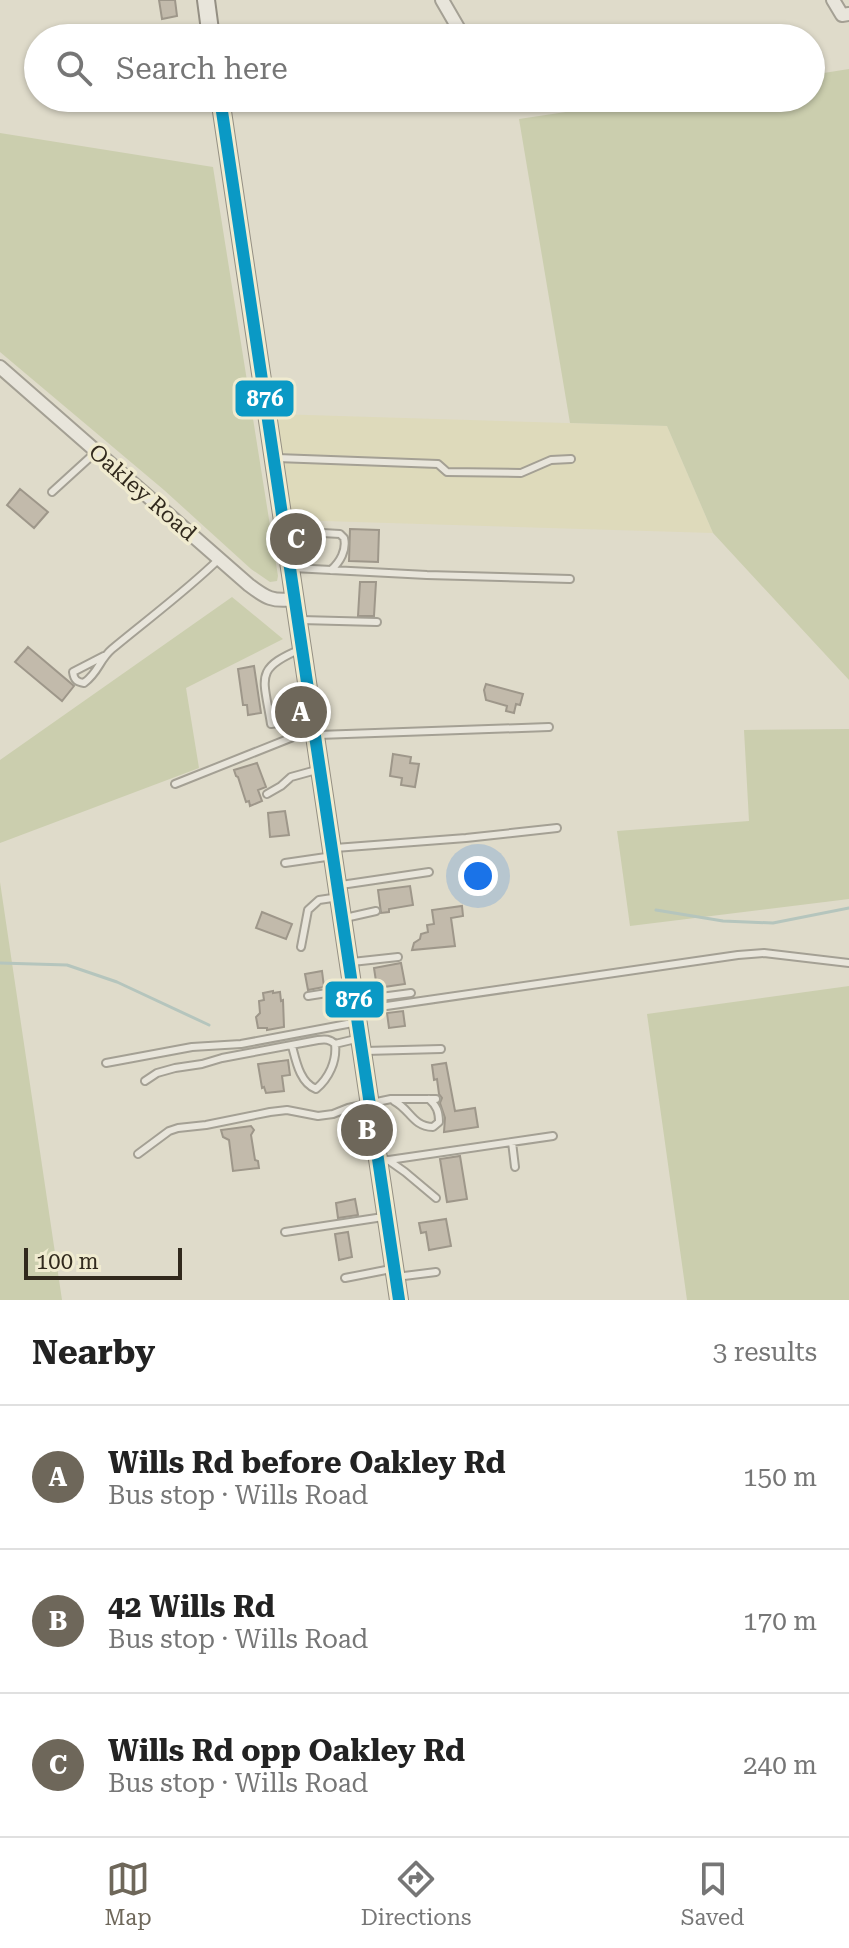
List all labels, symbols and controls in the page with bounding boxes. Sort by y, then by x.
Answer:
search box [24,24,825,112]
icon: search [52,46,96,90]
text: Search here [116,51,288,86]
line badge: 876 [234,379,295,418]
text: 876 [247,386,283,411]
street label: Oakley Road [84,439,201,546]
pin: C [270,509,322,569]
pin: A [275,682,327,742]
your location [458,856,498,896]
line badge: 876 [324,980,385,1019]
text: 876 [336,987,372,1012]
pin: B [341,1100,393,1160]
scale bar [24,1244,182,1280]
text: 100 m [36,1249,99,1274]
text: Nearby [32,1332,155,1372]
text: 3 results [713,1337,817,1367]
text: Wills Rd before Oakley Rd [108,1445,506,1480]
text: A [49,1462,67,1492]
text: 150 m [743,1462,817,1492]
text: Bus stop · Wills Road [108,1480,368,1510]
text: 42 Wills Rd [108,1589,275,1624]
text: B [49,1606,67,1636]
text: 170 m [743,1606,817,1636]
text: Bus stop · Wills Road [108,1624,368,1654]
text: Wills Rd opp Oakley Rd [108,1733,465,1768]
text: C [49,1750,67,1780]
text: 240 m [743,1750,817,1780]
text: Bus stop · Wills Road [108,1768,368,1798]
tab: Map [105,1857,152,1930]
tab: Directions [361,1857,471,1930]
tab: Saved [681,1857,744,1930]

